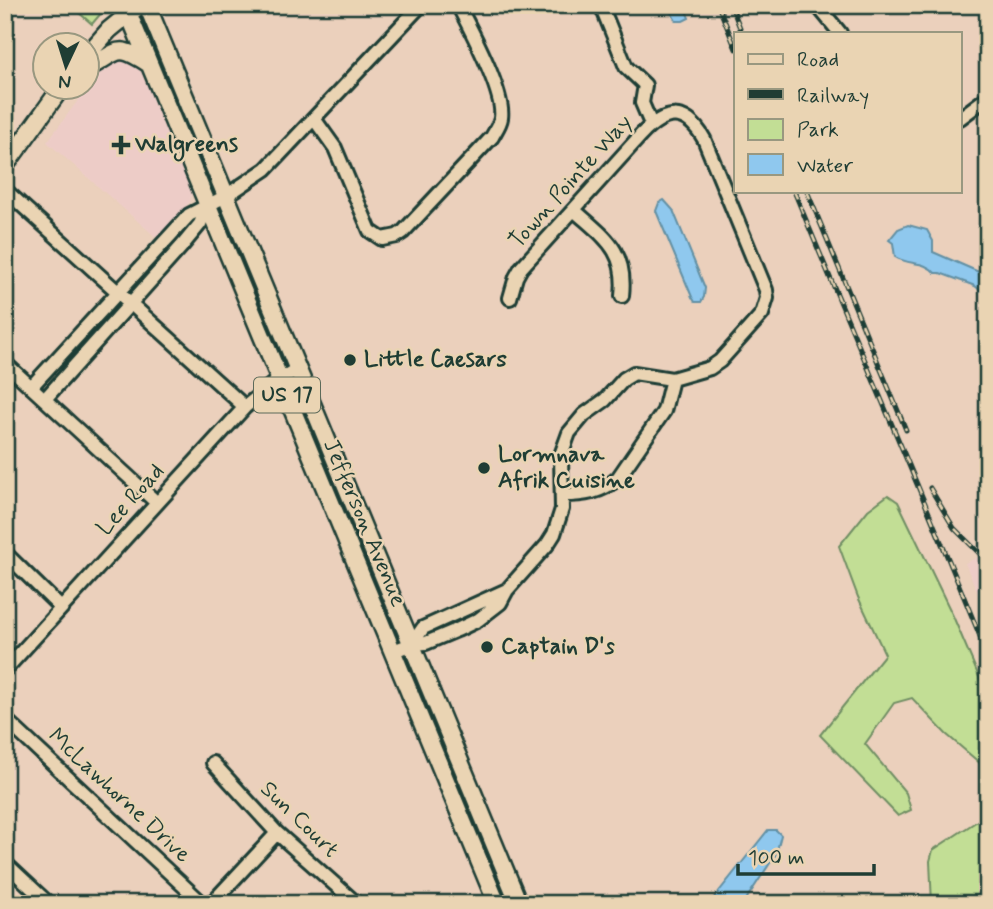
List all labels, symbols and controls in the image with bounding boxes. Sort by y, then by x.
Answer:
north arrow [32,32,102,102]
legend [734,32,962,192]
text: Road [797,46,839,74]
text: N [58,69,72,94]
text: Railway [797,82,869,110]
street label: Town Pointe Way [503,108,639,256]
text: Park [797,116,839,144]
place label: Walgreens [134,130,238,162]
marker: Walgreens [113,137,129,153]
text: Water [797,152,853,180]
place label: Little Caesars [364,345,508,375]
marker: Little Caesars [342,352,358,368]
road number: US 17 [254,378,320,412]
street label: Jefferson Avenue [315,435,413,611]
place label: Lormnava Afrik Cuisine [498,440,635,496]
street label: Lee Road [90,457,172,543]
marker: Lormnava Afrik Cuisine [476,460,492,476]
place label: Captain D's [501,632,615,662]
marker: Captain D's [479,639,495,655]
street label: McLawhorne Drive [41,722,197,870]
street label: Sun Court [253,775,345,865]
scale bar [738,832,874,876]
text: 100 m [748,844,804,872]

